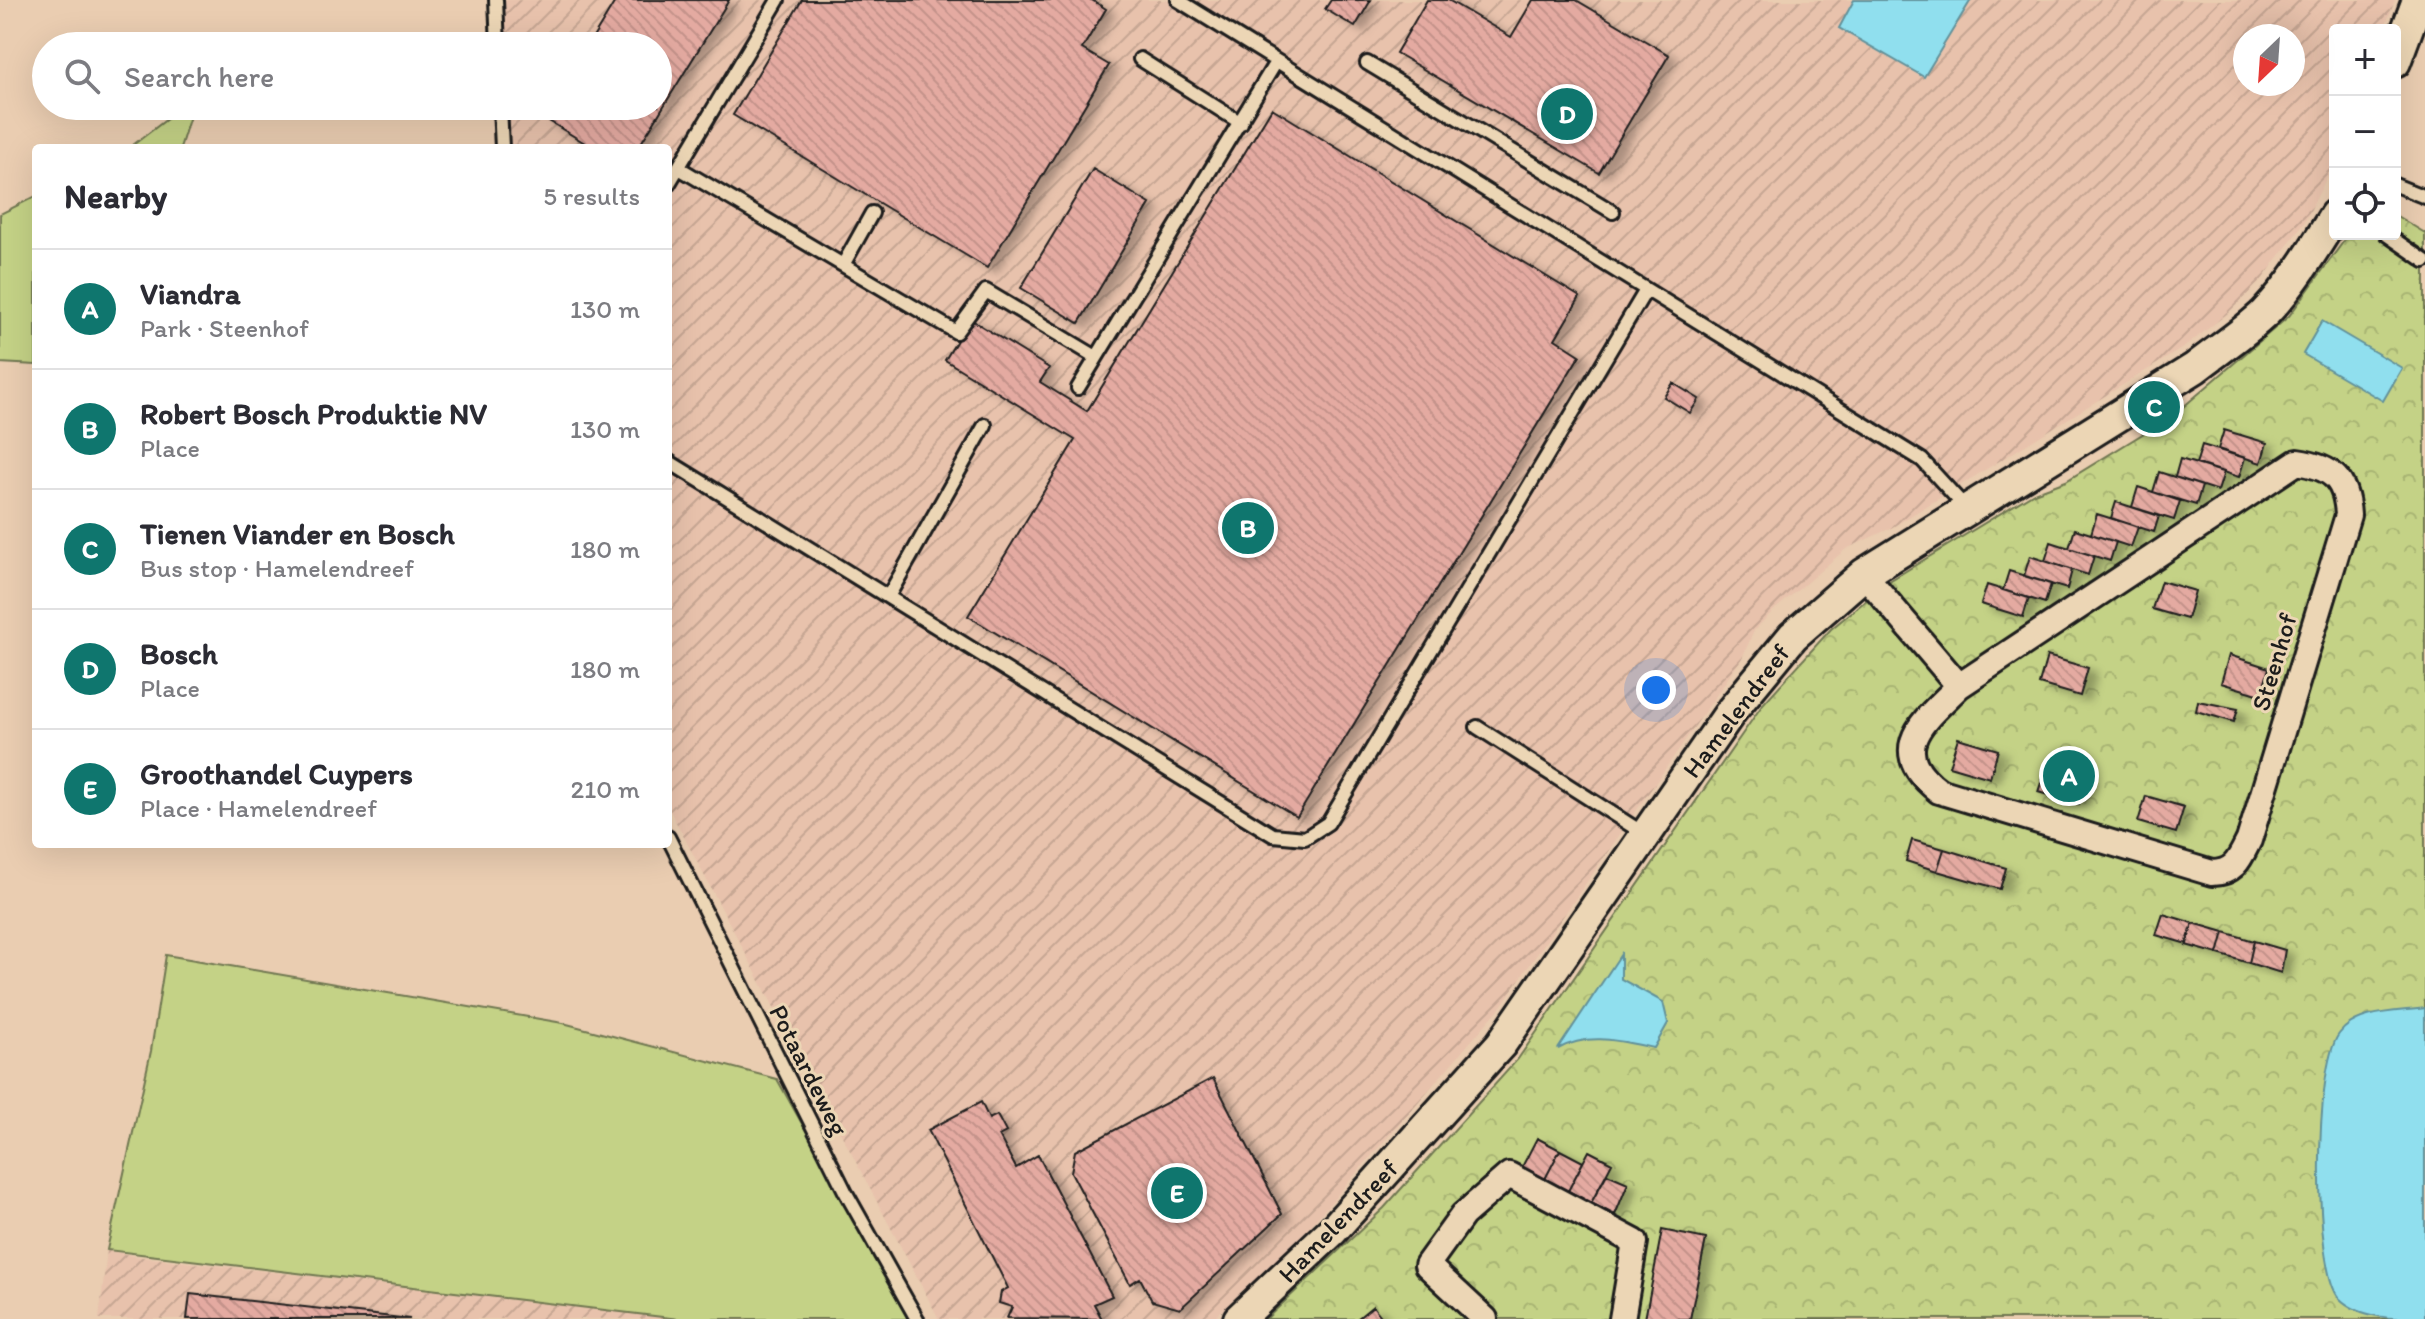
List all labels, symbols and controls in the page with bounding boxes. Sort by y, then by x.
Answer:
north arrow [2233,24,2305,96]
map controls [2329,24,2401,240]
button: + [2329,24,2401,96]
search box [32,32,672,120]
icon: search [60,54,104,98]
text: Search here [124,58,274,95]
pin: D [1541,84,1593,144]
button: − [2329,96,2401,168]
button: locate [2329,168,2401,240]
text: Nearby [64,176,167,217]
text: 5 results [543,180,640,212]
text: Viandra [140,275,241,312]
text: A [82,293,98,325]
text: 130 m [570,293,640,325]
text: Park · Steenhof [140,312,309,344]
pin: C [2128,377,2180,437]
text: Robert Bosch Produktie NV [140,395,487,432]
text: B [82,413,98,445]
text: 130 m [570,413,640,445]
text: Place [140,432,200,464]
pin: B [1222,498,1274,558]
text: Tienen Viander en Bosch [140,515,455,552]
text: C [82,533,98,565]
text: 180 m [570,533,640,565]
text: Bus stop · Hamelendreef [140,552,414,584]
street label: Steenhof [2244,609,2304,714]
text: Bosch [140,635,218,672]
street label: Hamelendreef [1675,638,1797,784]
text: D [81,653,99,685]
text: 180 m [570,653,640,685]
your location [1636,670,1676,710]
text: Place [140,672,200,704]
pin: A [2043,746,2095,806]
text: Groothandel Cuypers [140,755,413,792]
text: E [83,773,97,805]
text: 210 m [571,773,640,805]
text: Place · Hamelendreef [140,792,377,824]
street label: Potaardeweg [762,999,856,1142]
street label: Hamelendreef [1271,1153,1405,1289]
pin: E [1151,1163,1203,1223]

